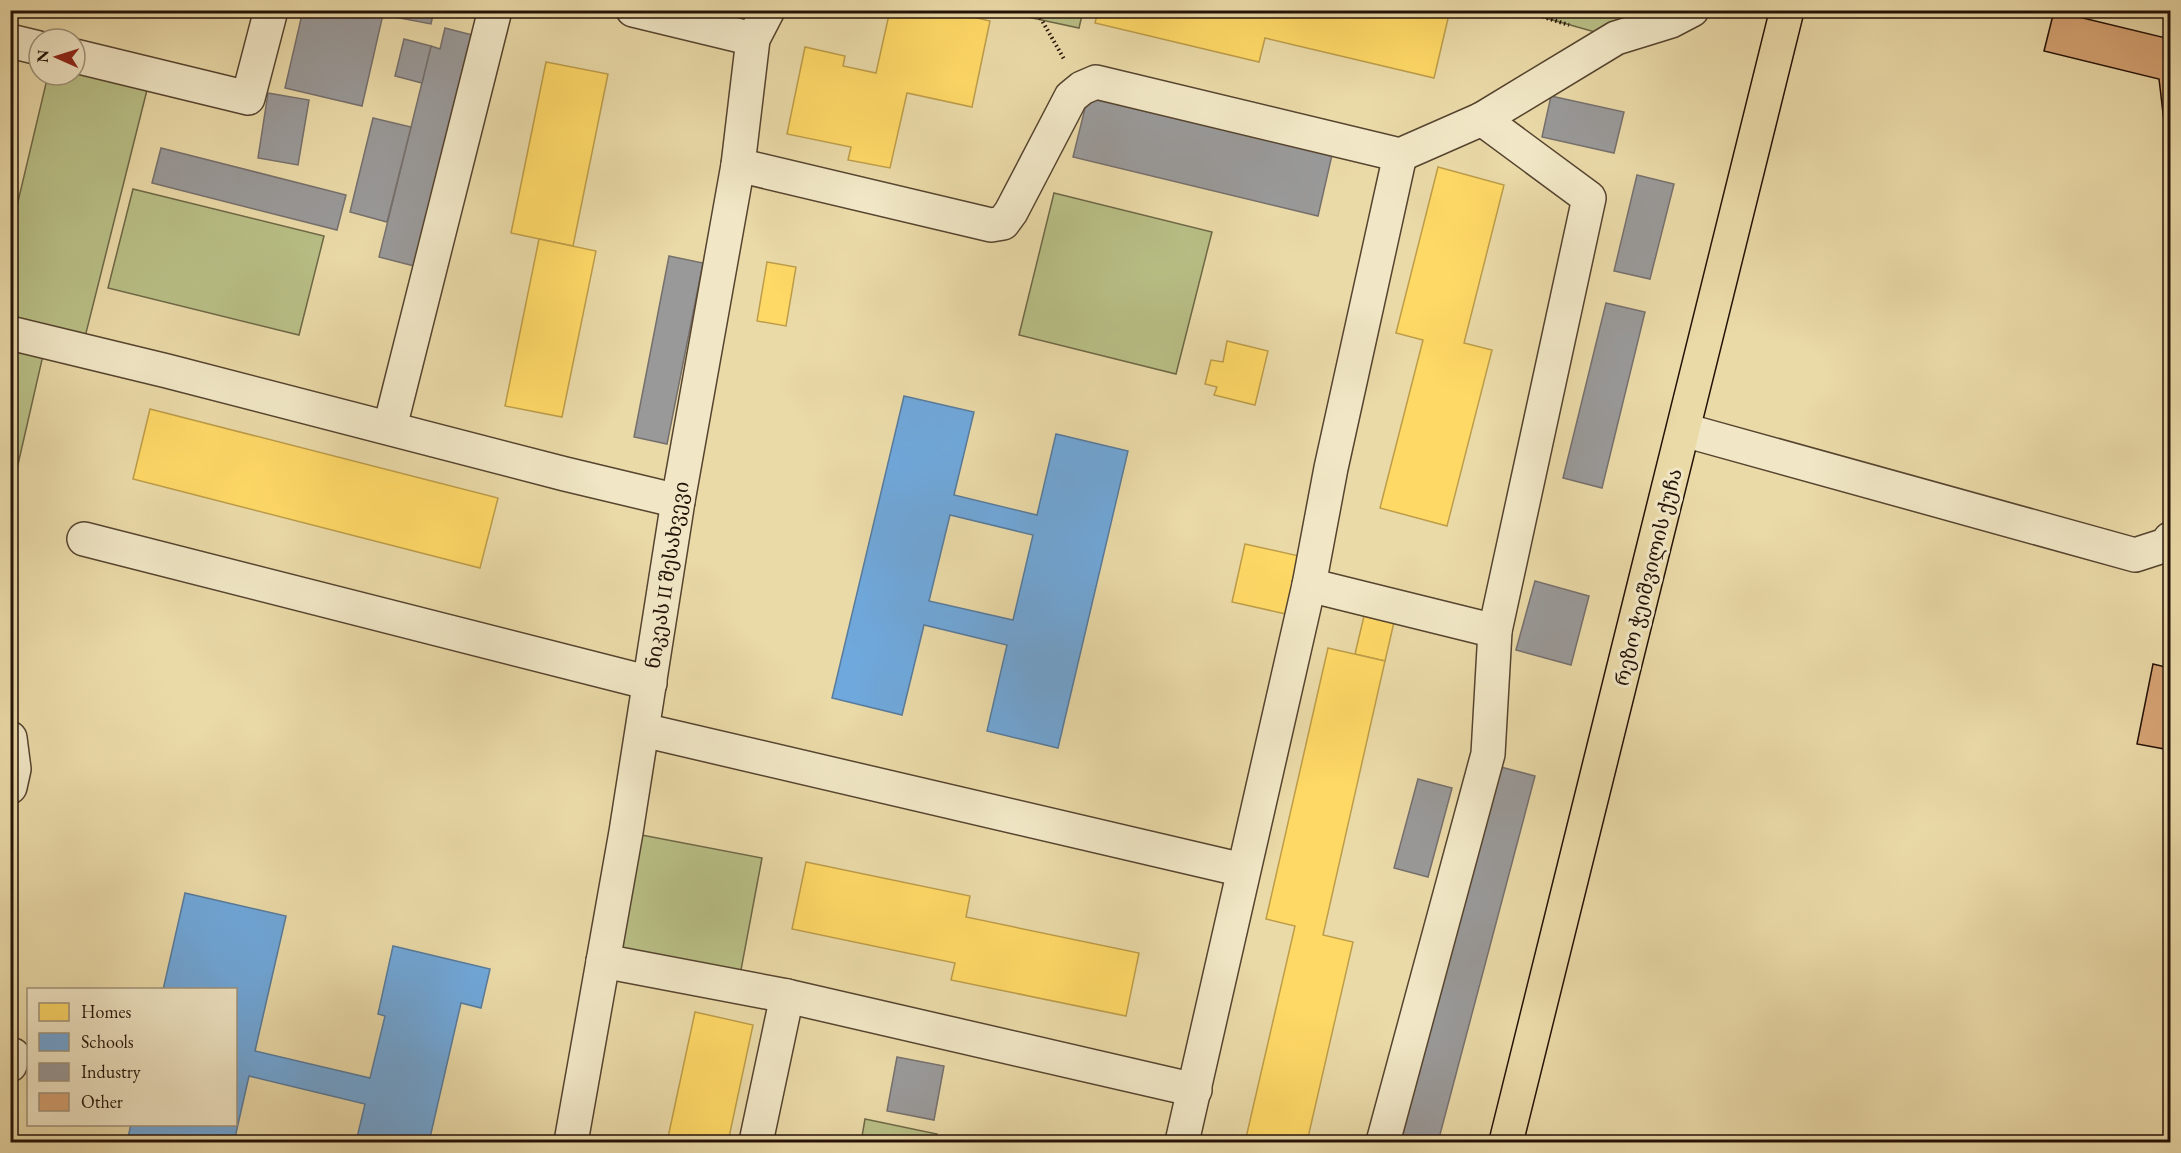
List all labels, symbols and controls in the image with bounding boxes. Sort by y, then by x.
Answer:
north arrow [27,27,87,87]
text: N [32,49,53,63]
street label: რეზო ჭეიშვილის ქუჩა [1608,466,1688,688]
street label: ნიკეას II შესახვევი [639,479,695,671]
legend [27,988,237,1126]
text: Homes [81,1000,132,1023]
text: Schools [81,1030,134,1053]
text: Industry [81,1060,141,1083]
text: Other [81,1090,123,1113]

